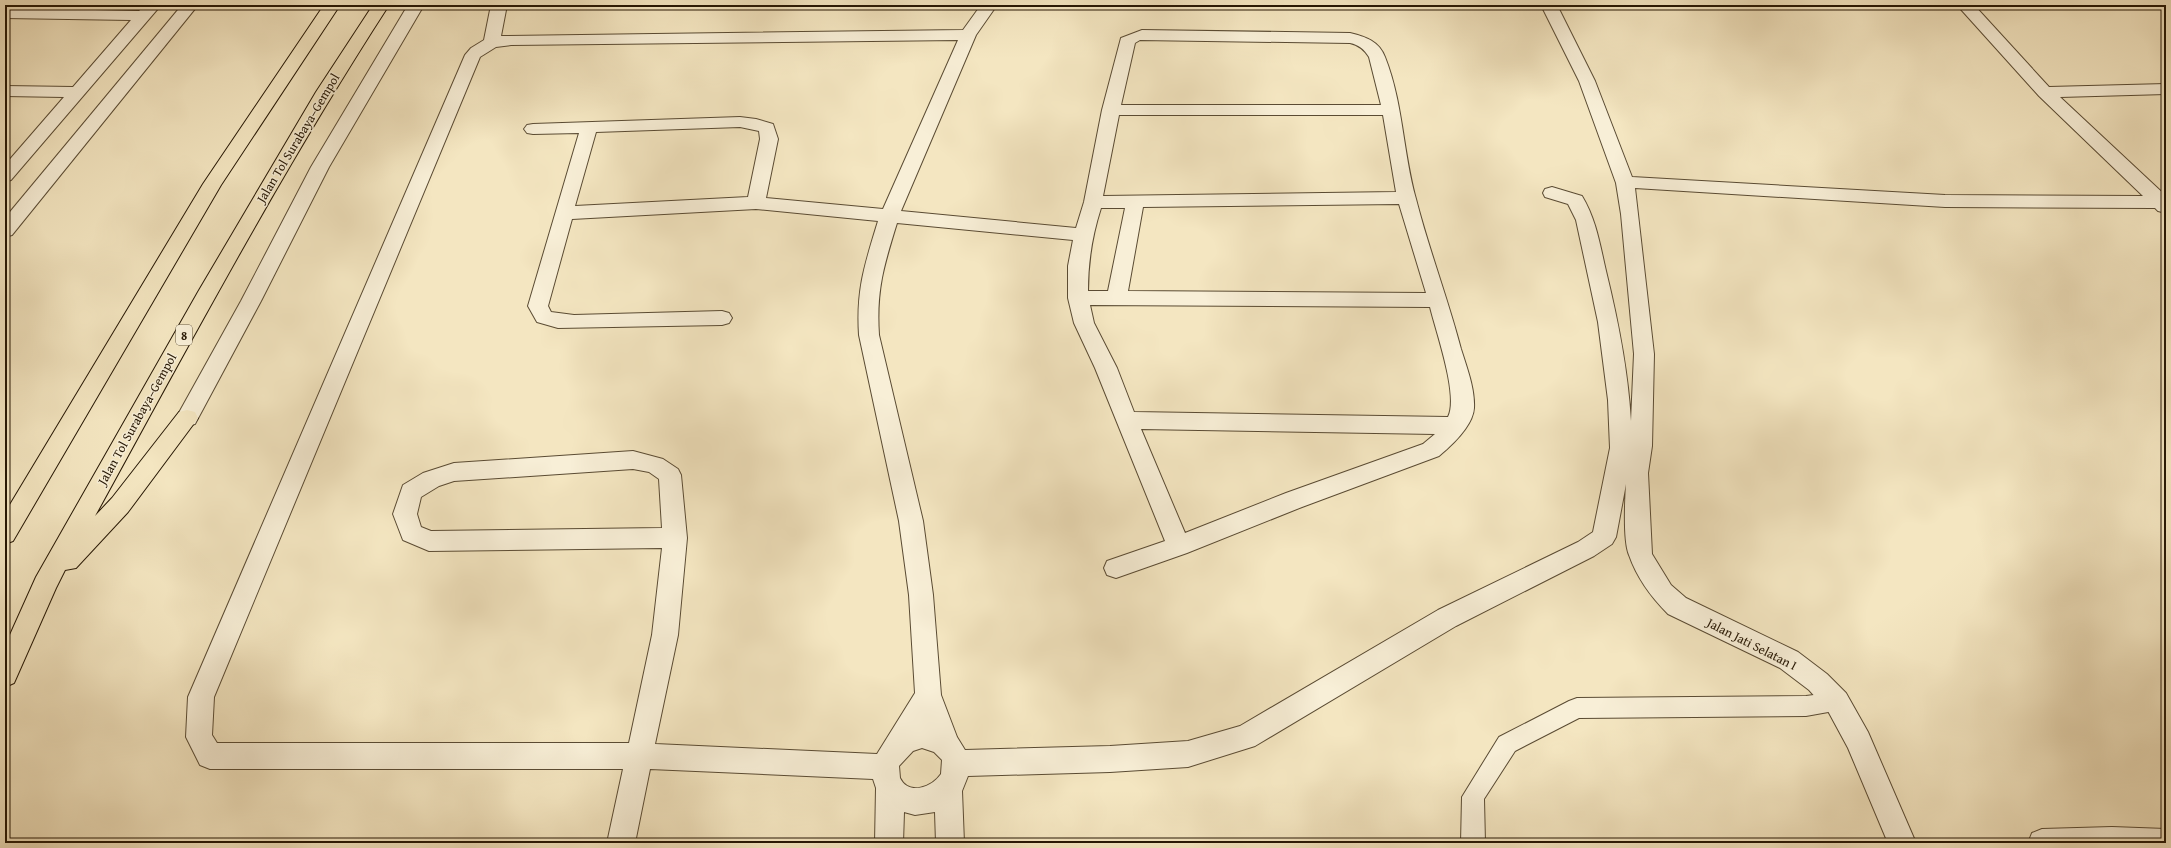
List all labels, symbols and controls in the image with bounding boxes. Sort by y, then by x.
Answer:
street label: Jalan Tol Surabaya–Gempol [251,69,344,208]
road number: 8 [176,325,192,345]
street label: Jalan Tol Surabaya–Gempol [92,349,181,490]
street label: Jalan Jati Selatan I [1702,612,1800,675]

